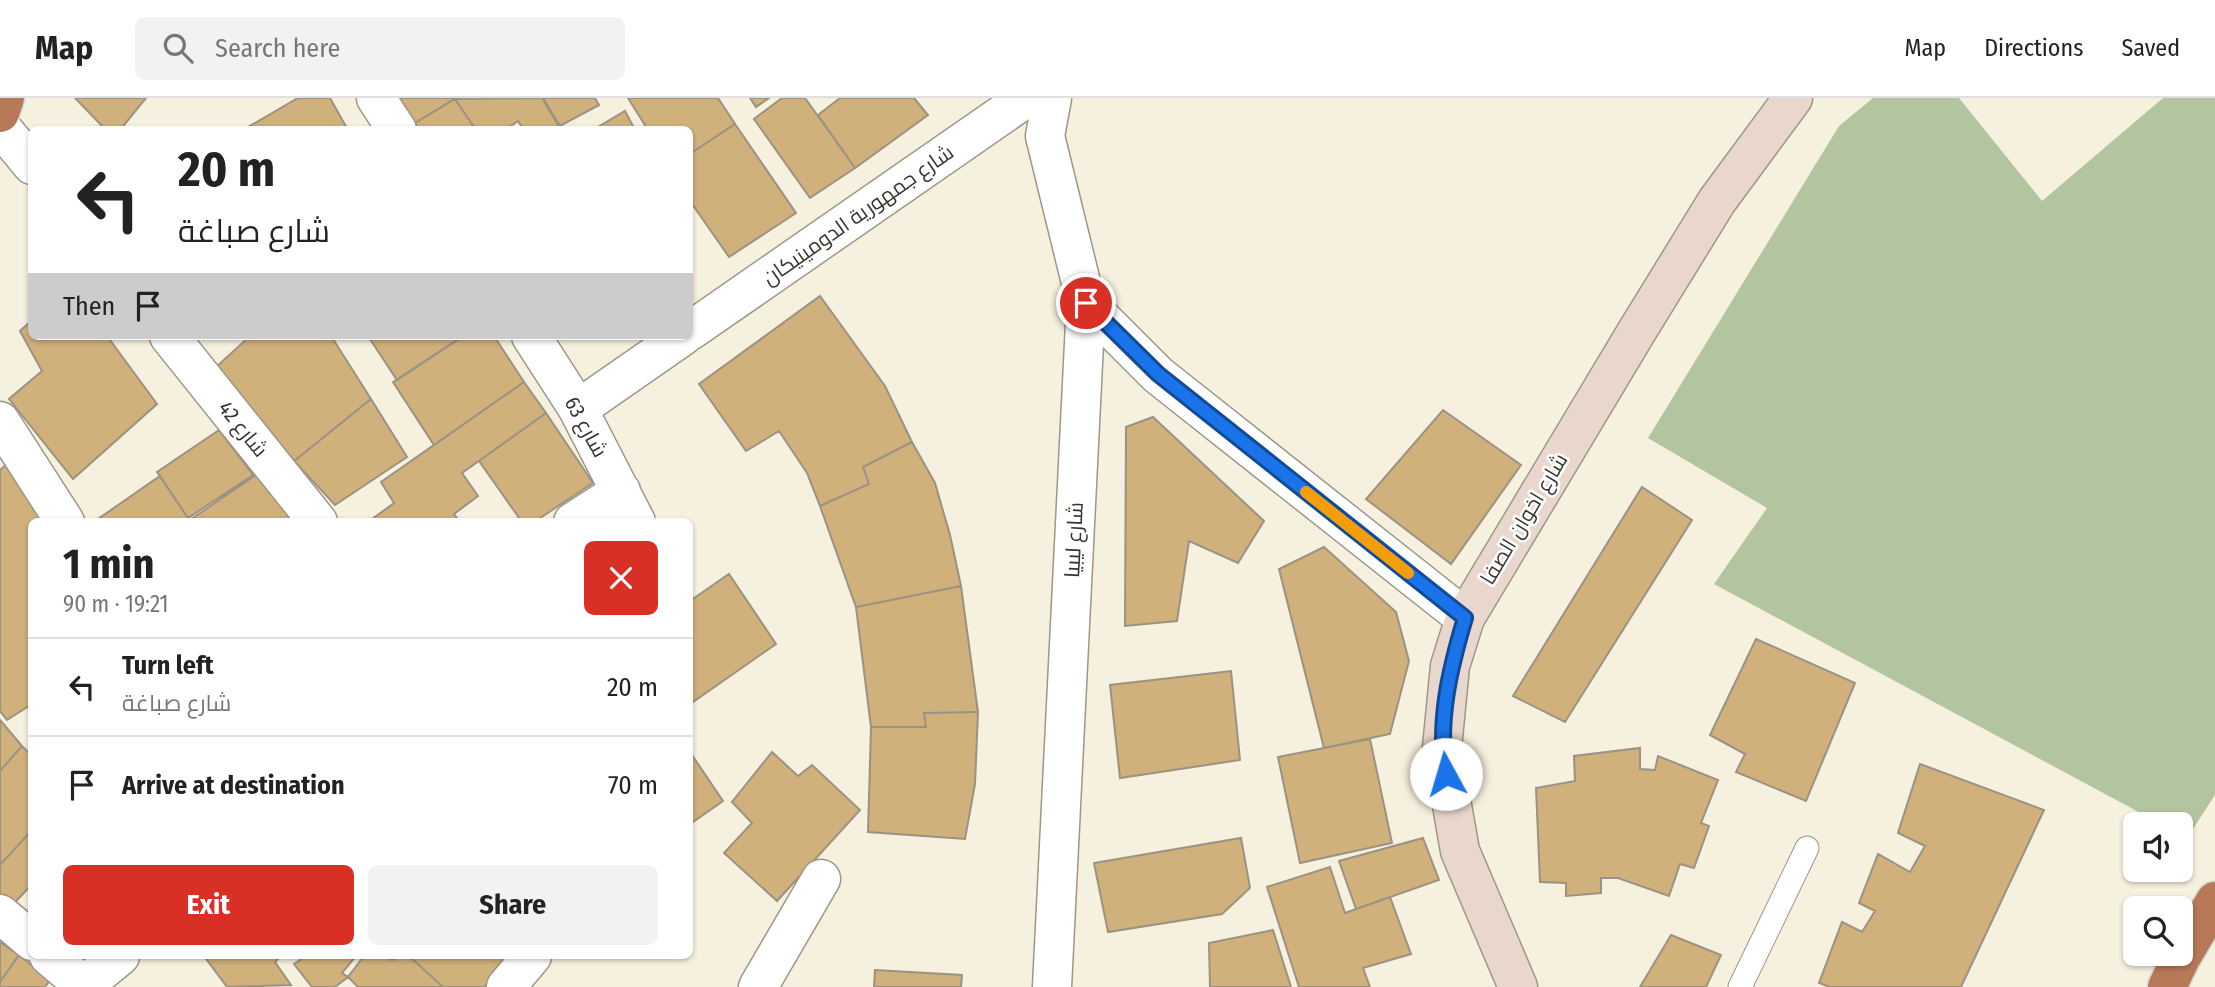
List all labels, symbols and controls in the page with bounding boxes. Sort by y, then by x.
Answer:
search box [135,17,625,80]
text: Map [35,28,93,68]
icon: search [159,29,197,67]
text: Search here [215,33,340,64]
text: Map [1905,34,1946,62]
text: Directions [1984,34,2083,62]
text: Saved [2121,34,2180,62]
street label: شارع جمهورية الدومينيكان [757,139,959,292]
text: 20 m [178,140,275,199]
icon: left [63,154,154,245]
text: شارع صباغة [178,212,330,250]
pin [1056,273,1116,333]
icon: arrive [1067,284,1105,322]
icon: arrive [129,287,167,325]
text: Then [63,291,115,322]
street label: شارع 63 [558,392,613,462]
street label: شارع 42 [212,396,273,463]
street label: شارع اخوان الصفا [1475,449,1574,590]
street label: شارع ليبيا [1059,501,1090,579]
text: 1 min [63,539,154,589]
button: close [584,541,658,615]
text: 90 m · 19:21 [63,590,169,618]
text: Turn left [122,650,214,681]
icon: left [63,668,101,706]
text: 20 m [607,672,658,703]
text: شارع صباغة [122,689,231,717]
position arrow [1409,737,1483,811]
icon: arrive [63,766,101,804]
text: Arrive at destination [122,770,345,801]
text: 70 m [608,770,658,801]
map controls [2123,812,2193,966]
button: sound [2123,812,2193,882]
button: Exit [63,865,354,945]
button: Share [368,865,658,945]
button: search [2123,896,2193,966]

